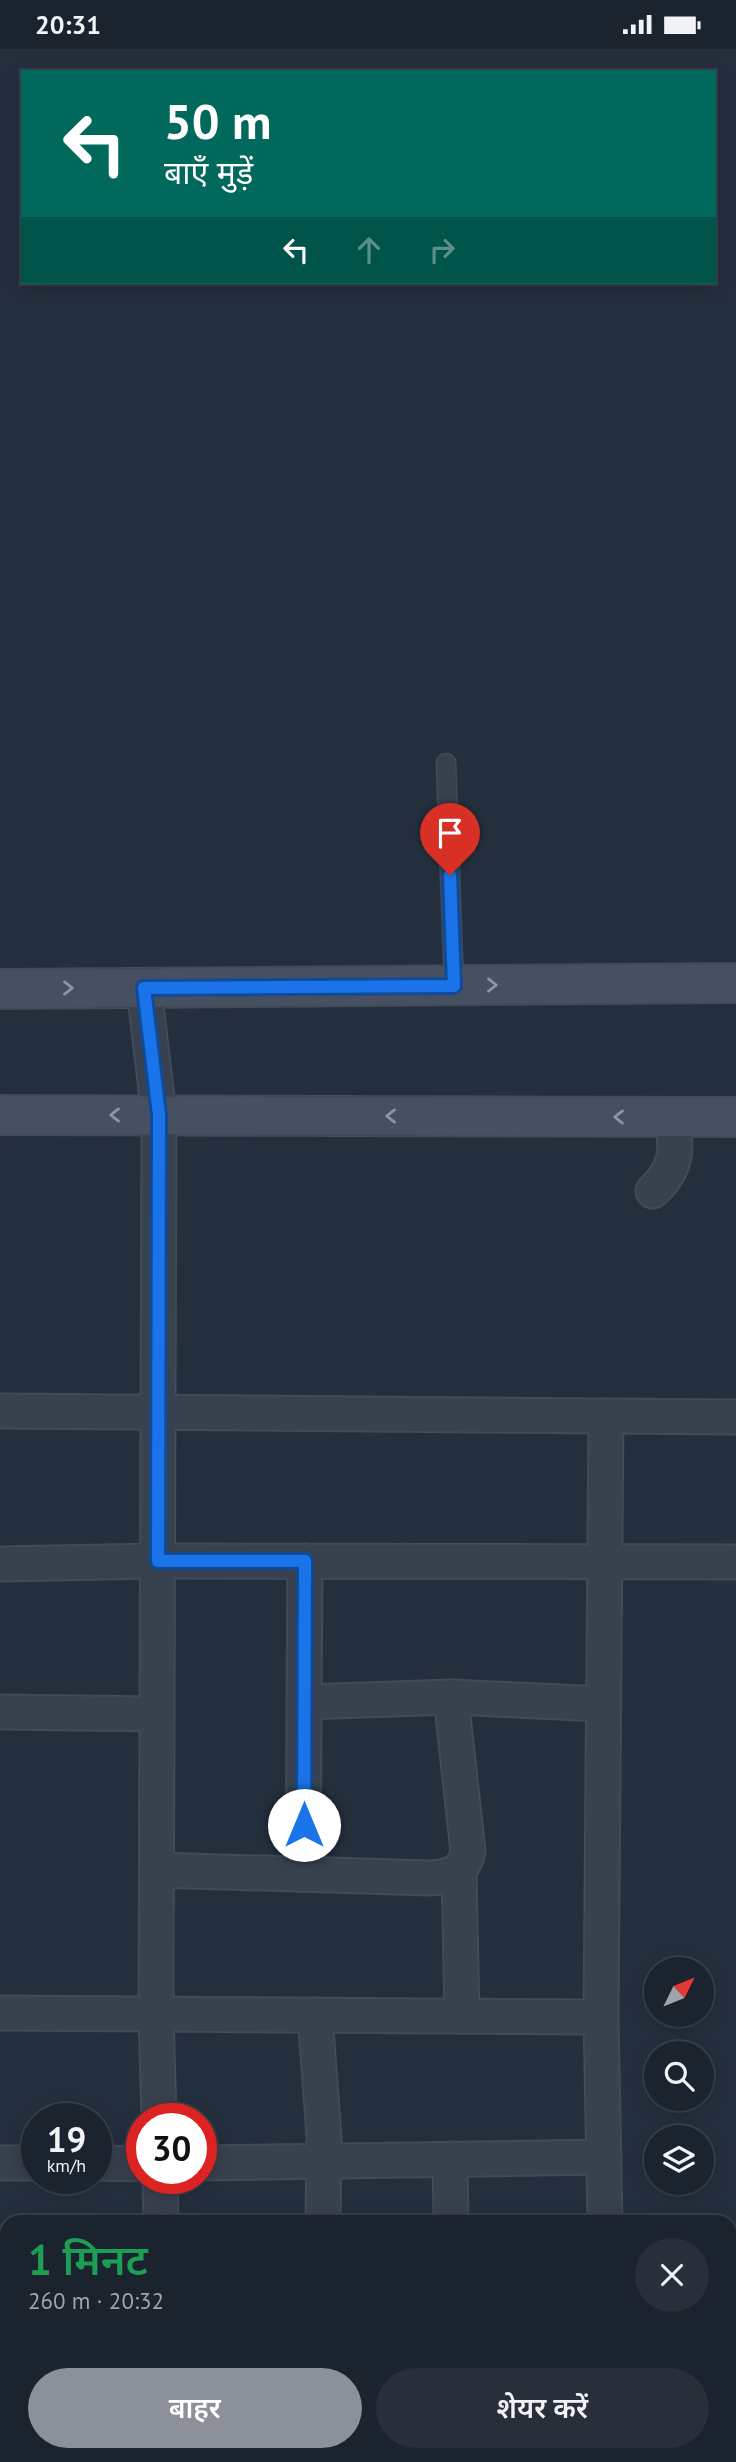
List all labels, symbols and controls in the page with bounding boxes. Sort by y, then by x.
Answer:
text: 20:31 [35,8,101,41]
text: 50 m [164,89,271,153]
icon: left [49,98,140,189]
text: बाएँ मुड़ें [164,151,253,193]
icon: left [277,231,315,269]
icon: ahead [350,231,388,269]
icon: right [423,231,461,269]
pin [420,803,480,875]
icon: arrive [431,814,469,852]
one-way arrow [486,978,497,993]
one-way arrow [63,980,74,996]
one-way arrow [109,1107,120,1123]
one-way arrow [386,1108,396,1124]
one-way arrow [613,1109,624,1125]
position arrow [267,1788,341,1862]
north arrow [644,1957,714,2027]
map controls [644,1957,714,2195]
button: search [644,2041,714,2111]
speed limit sign: 30 [126,2103,217,2194]
text: 19 [47,2116,86,2162]
button: layers [644,2125,714,2195]
text: km/h [47,2154,86,2177]
text: 1 मिनट [28,2232,148,2287]
button: close [635,2238,709,2312]
text: 260 m · 20:32 [28,2286,164,2315]
button: बाहर [28,2368,362,2448]
button: शेयर करें [376,2368,709,2448]

